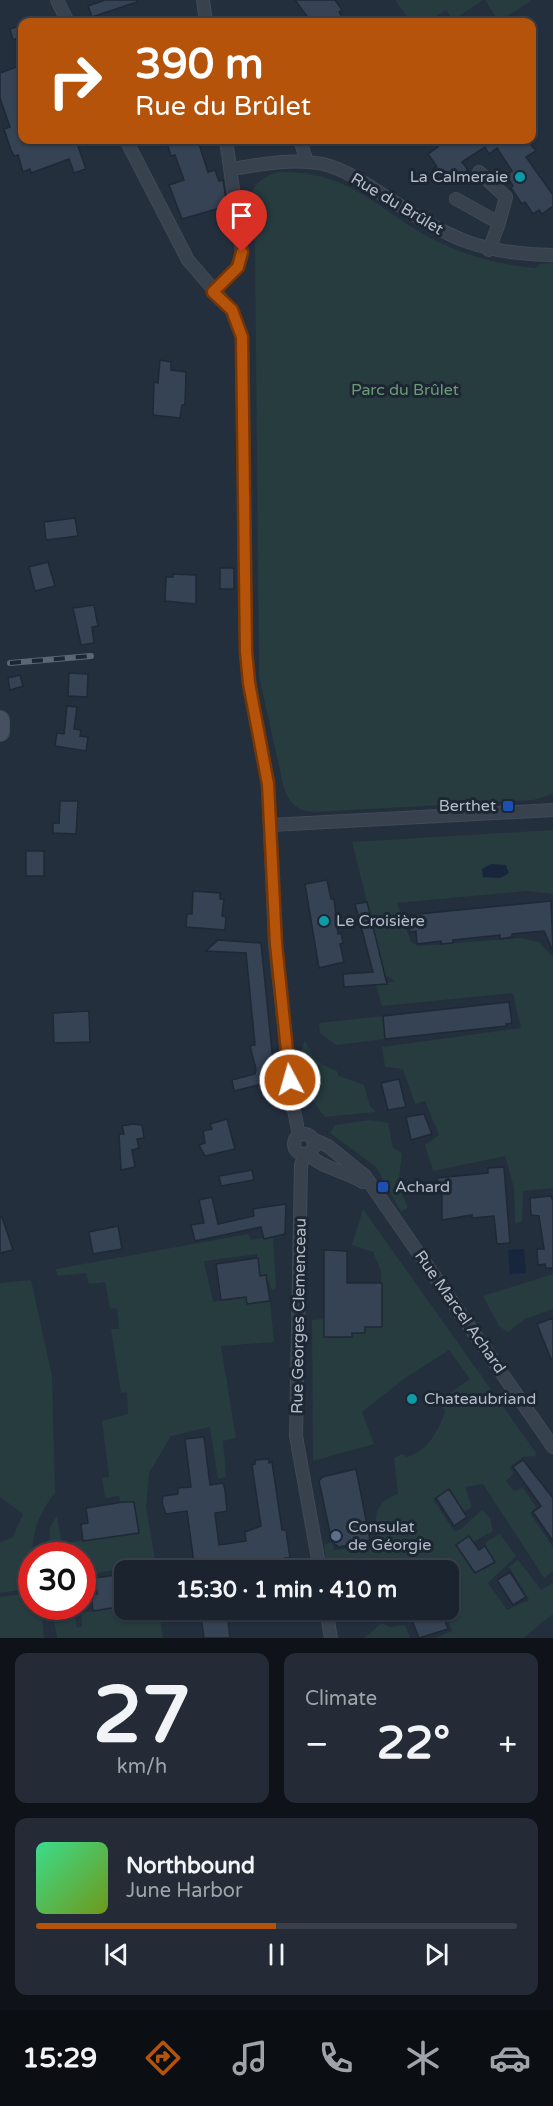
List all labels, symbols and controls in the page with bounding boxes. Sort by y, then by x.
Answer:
text: 390 m [135,39,264,90]
icon: right [36,42,114,120]
text: Rue du Brûlet [135,90,311,123]
place label: La Calmeraie [410,167,508,187]
street label: Rue du Brûlet [347,169,447,239]
marker: La Calmeraie [513,170,527,184]
pin [216,190,267,252]
icon: arrive [225,199,258,232]
park label: Parc du Brûlet [351,380,459,400]
place label: Berthet [439,796,496,816]
marker: Berthet [501,799,515,813]
place label: Le Croisière [336,911,425,931]
marker: Le Croisière [317,914,331,928]
position arrow [258,1048,322,1112]
place label: Achard [395,1177,450,1197]
marker: Achard [376,1180,390,1194]
street label: Rue Georges Clemenceau [287,1218,311,1414]
street label: Rue Marcel Achard [410,1247,510,1377]
place label: Chateaubriand [424,1389,536,1409]
marker: Chateaubriand [405,1392,419,1406]
place label: Consulat de Géorgie [348,1517,431,1555]
marker: Consulat de Géorgie [329,1529,343,1543]
speed limit sign: 30 [18,1542,96,1620]
text: 15:30 · 1 min · 410 m [176,1577,397,1603]
text: 27 [93,1669,191,1763]
text: Climate [305,1687,377,1711]
text: 22° [377,1717,450,1771]
text: − [305,1725,329,1764]
text: + [498,1725,517,1764]
text: km/h [117,1755,167,1779]
text: Northbound [126,1853,255,1879]
text: June Harbor [126,1879,243,1903]
icon: previous [100,1938,133,1971]
icon: pause [260,1938,293,1971]
icon: next [420,1938,453,1971]
icon: directions [142,2037,184,2079]
icon: music [229,2037,271,2079]
icon: phone [315,2037,357,2079]
icon: climate [402,2037,444,2079]
icon: car [489,2037,531,2079]
text: 15:29 [22,2042,97,2075]

